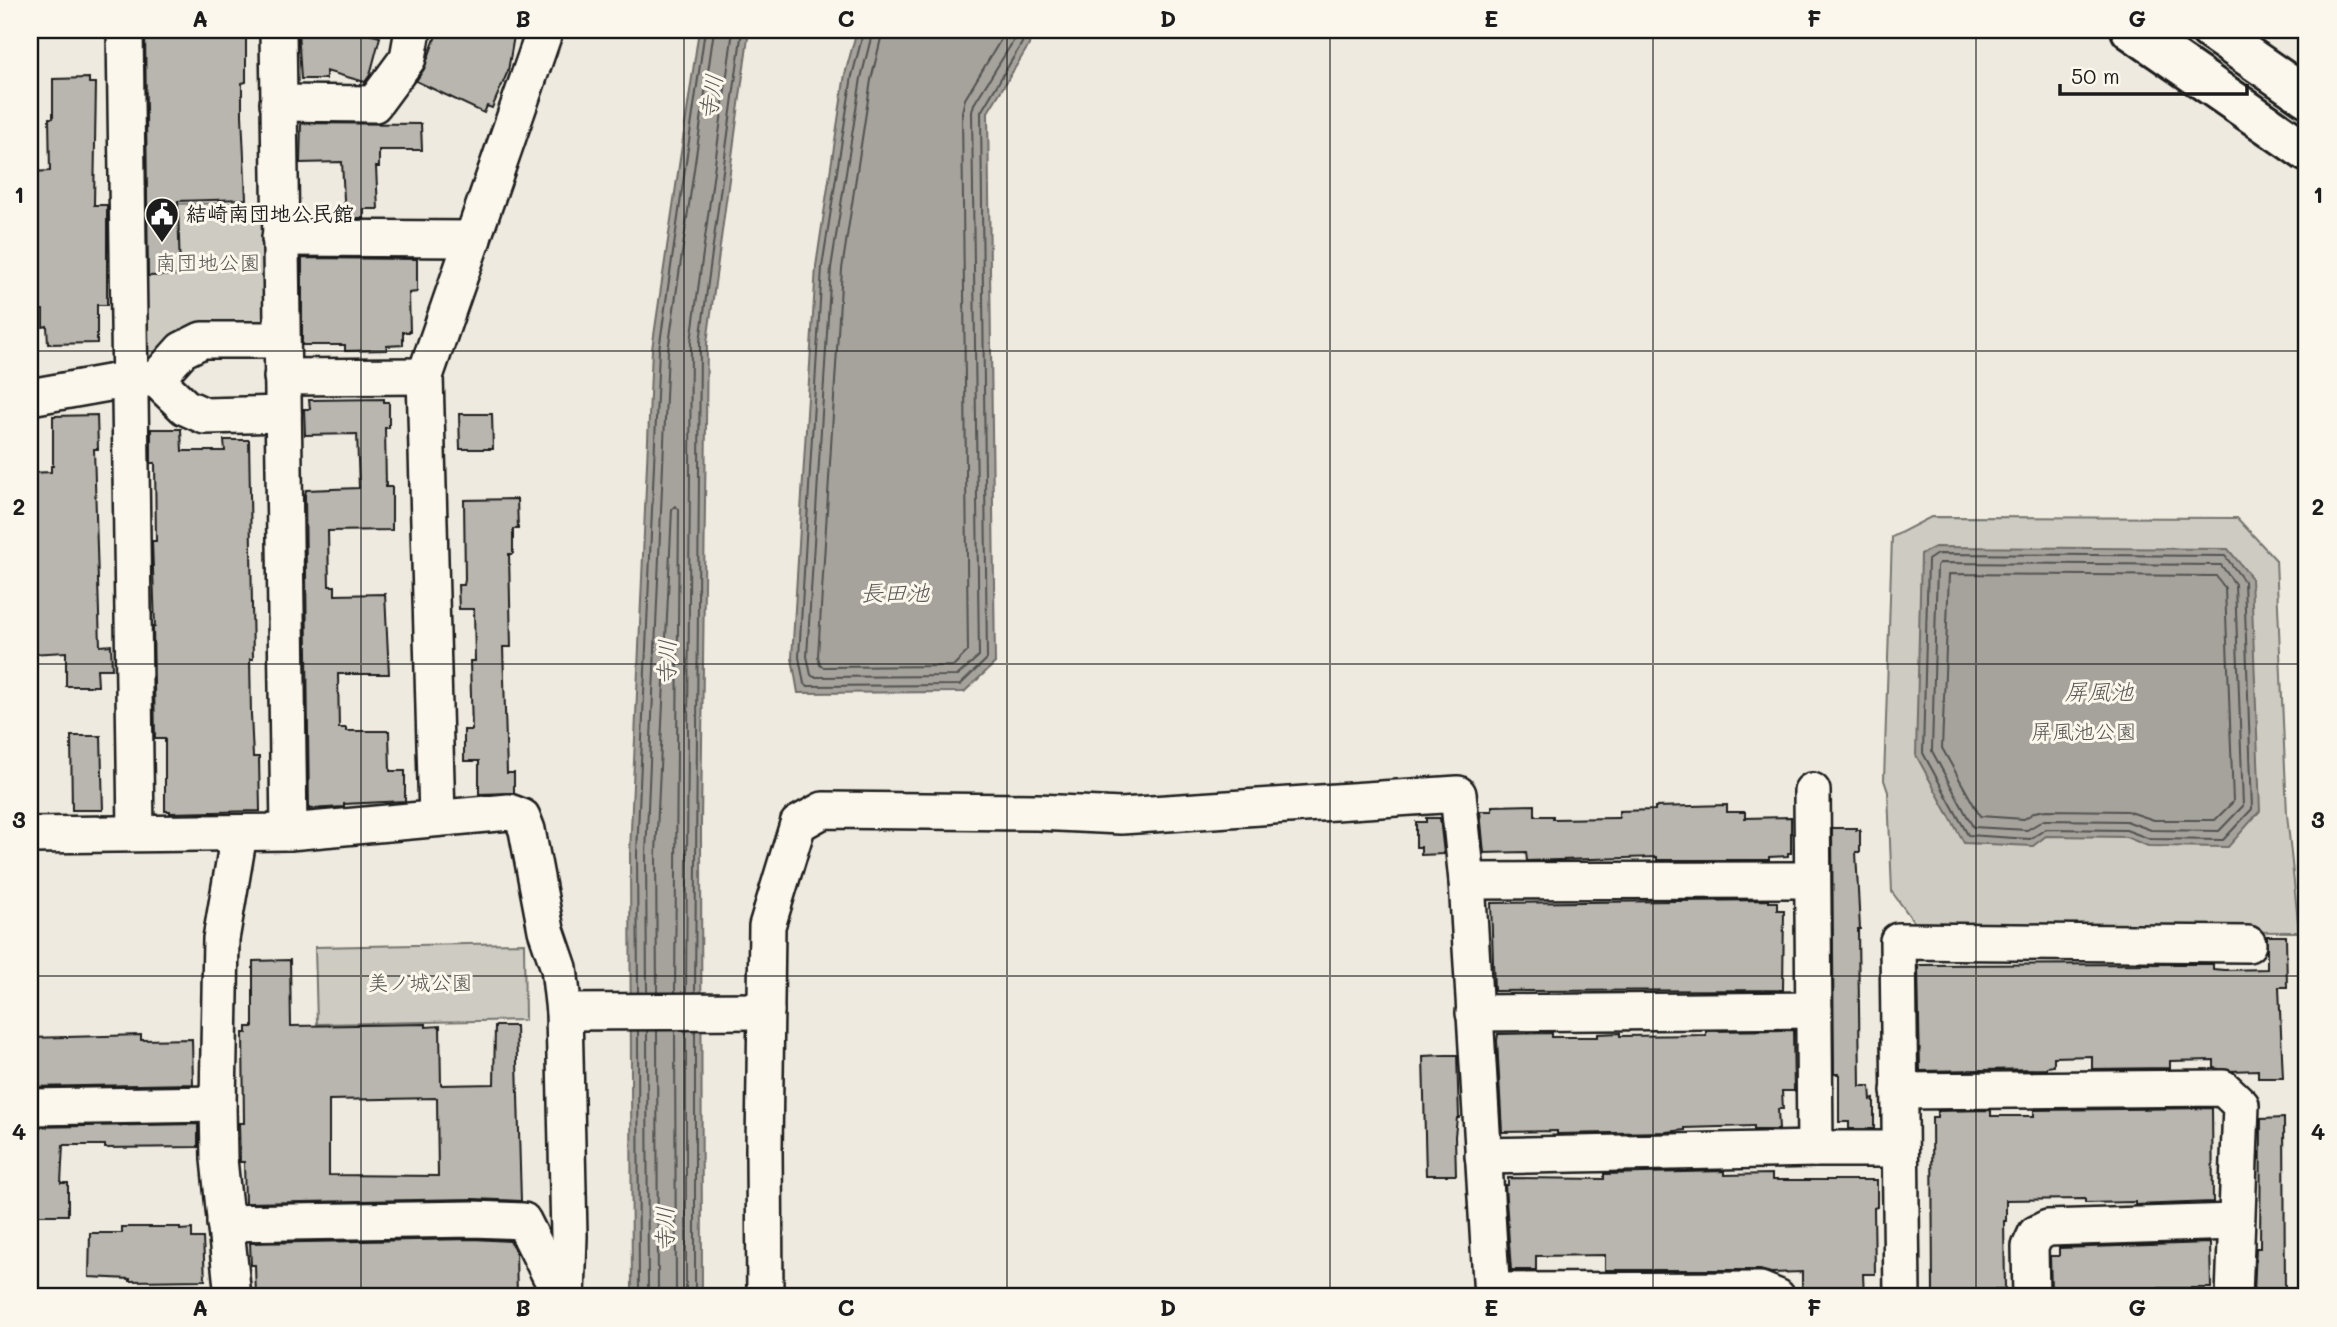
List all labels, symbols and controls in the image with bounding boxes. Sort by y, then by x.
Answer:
text: A [192,3,208,33]
text: B [515,3,531,33]
text: C [837,3,855,33]
text: D [1160,3,1176,33]
text: E [1484,3,1498,33]
text: F [1807,3,1821,33]
text: G [2128,3,2146,33]
scale bar [2060,52,2248,96]
text: 50 m [2071,62,2120,89]
water label: 寺川 [692,72,728,122]
text: 1 [14,179,24,209]
text: 1 [2313,179,2323,209]
public building icon: 結崎南団地公民館 [143,195,181,244]
place label: 結崎南団地公民館 [186,199,354,226]
park label: 南団地公園 [156,248,261,275]
text: 2 [13,491,25,521]
text: 2 [2312,491,2324,521]
water label: 長田池 [861,577,931,607]
water label: 寺川 [651,639,681,685]
water label: 屏風池 [2065,676,2135,706]
park label: 屏風池公園 [2032,717,2137,744]
text: 3 [12,804,26,834]
text: 3 [2311,804,2325,834]
park label: 美ノ城公園 [368,968,473,995]
text: 4 [12,1116,26,1146]
text: 4 [2311,1116,2325,1146]
water label: 寺川 [649,1206,679,1252]
text: A [192,1292,208,1322]
text: B [515,1292,531,1322]
text: C [837,1292,855,1322]
text: D [1160,1292,1176,1322]
text: E [1484,1292,1498,1322]
text: F [1807,1292,1821,1322]
text: G [2128,1292,2146,1322]

